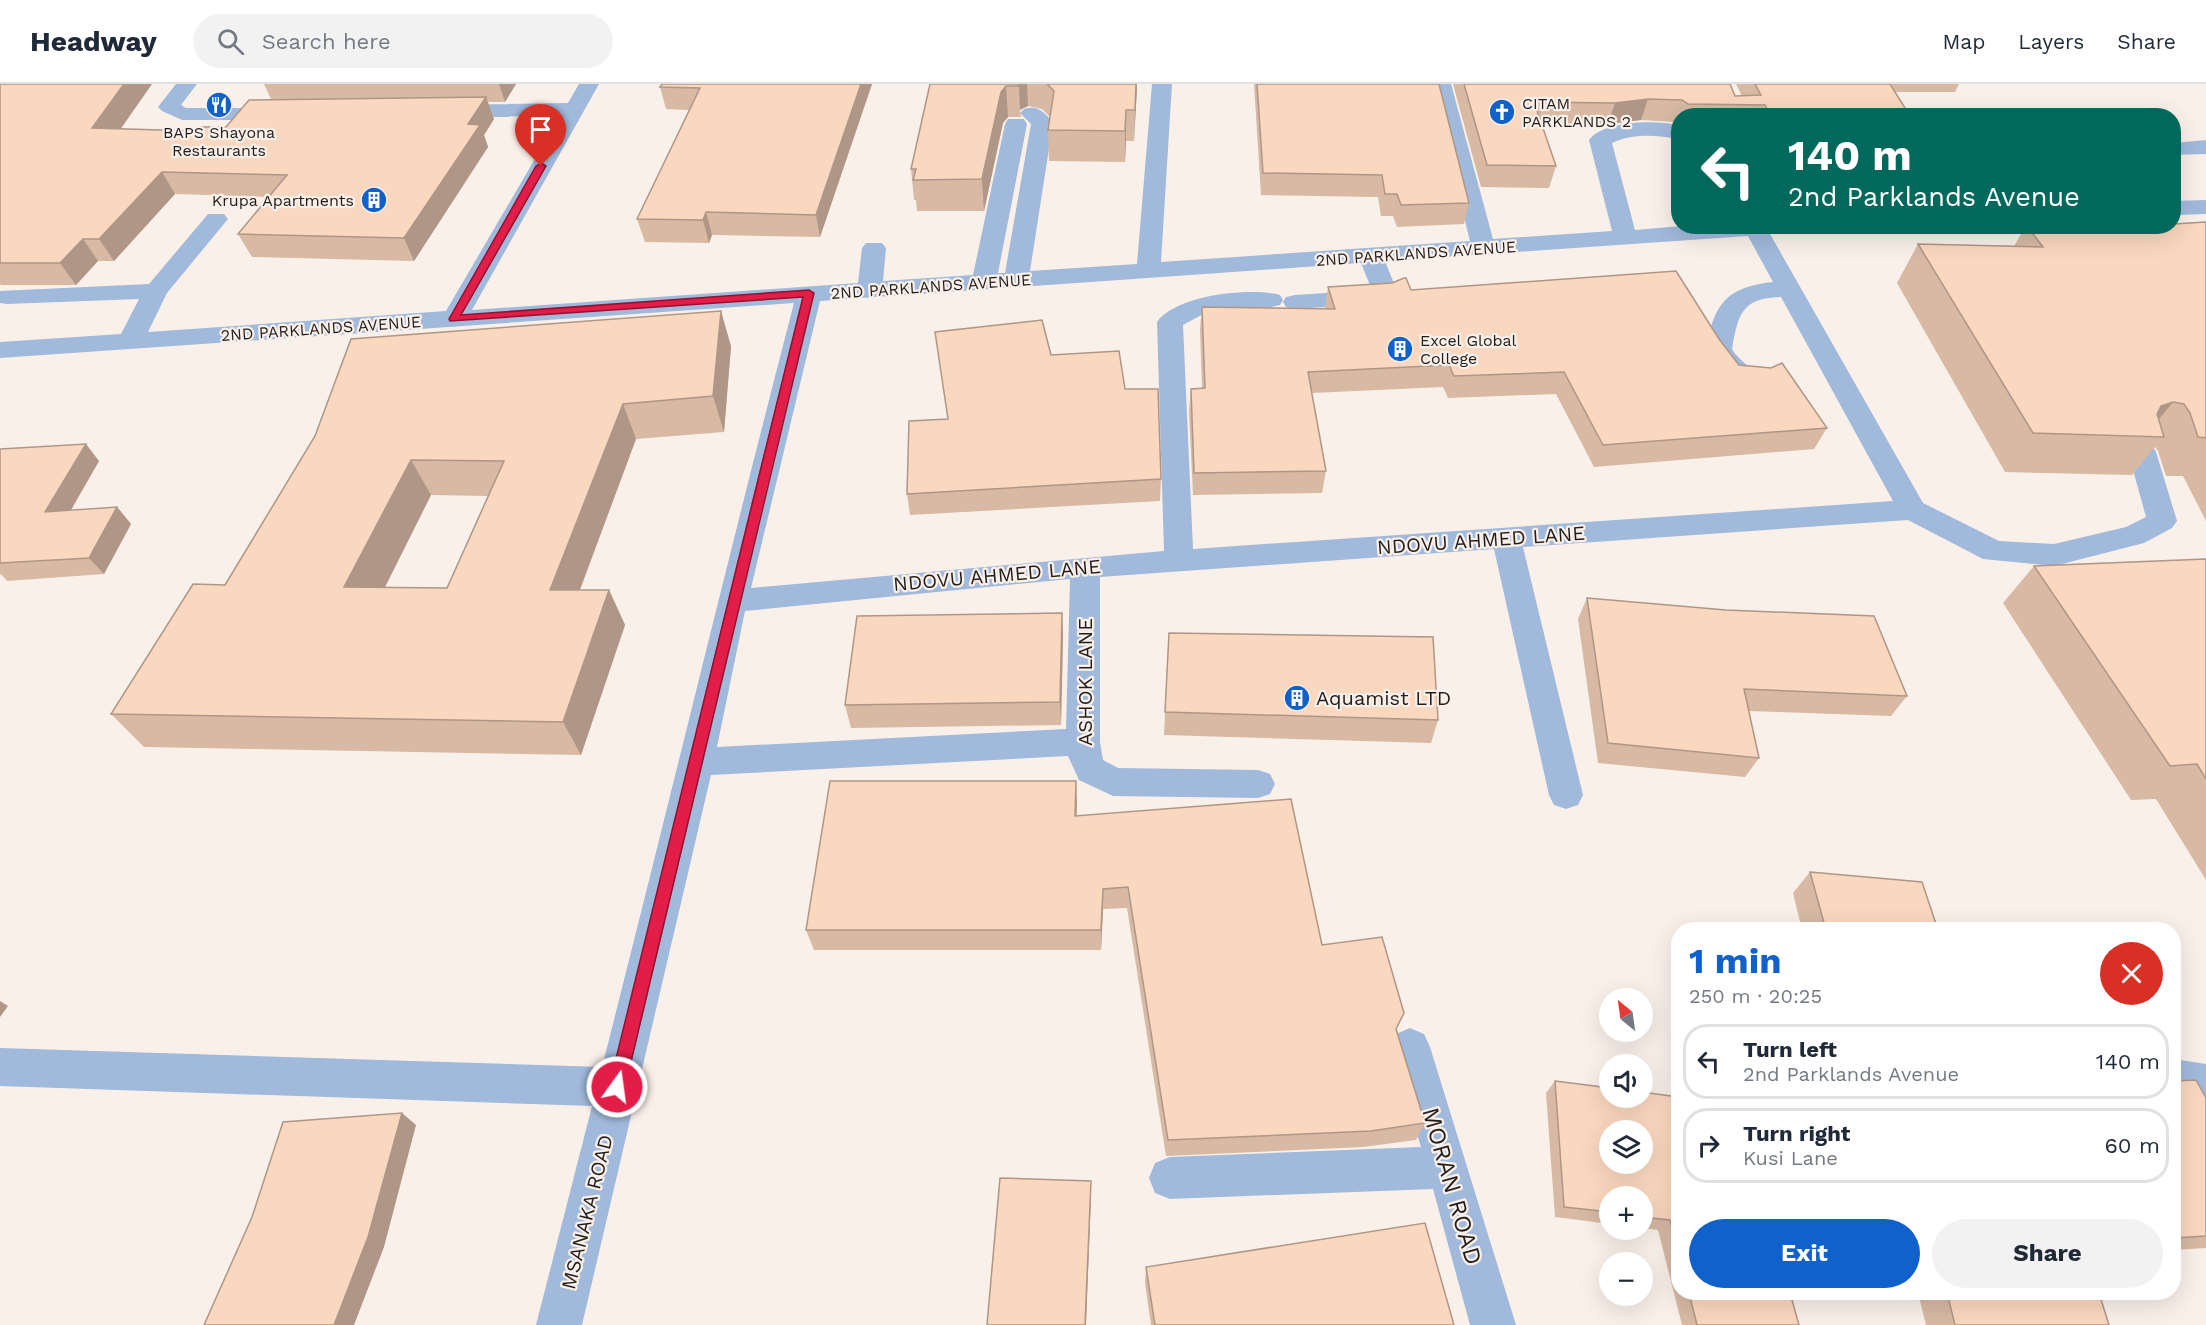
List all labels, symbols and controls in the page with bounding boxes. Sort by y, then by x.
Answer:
search box [193,14,613,68]
text: Headway [30,25,157,58]
icon: search [214,25,247,58]
text: Search here [262,29,391,54]
text: Map [1942,29,1985,54]
text: Layers [2018,29,2084,54]
text: Share [2117,29,2176,54]
restaurant icon: BAPS Shayona Restaurants [204,90,234,120]
place label: CITAM PARKLANDS 2 [1522,94,1631,131]
church icon: CITAM PARKLANDS 2 [1487,97,1517,127]
pin [515,104,566,166]
icon: arrive [524,113,557,146]
place label: BAPS Shayona Restaurants [163,123,275,160]
text: 140 m [1788,131,1912,180]
icon: left [1689,132,1767,210]
text: 2nd Parklands Avenue [1788,181,2080,213]
building icon: Krupa Apartments [359,185,389,215]
place label: Krupa Apartments [212,191,354,210]
street label: 2ND PARKLANDS AVENUE [1315,237,1517,270]
street label: 2ND PARKLANDS AVENUE [830,270,1032,303]
street label: 2ND PARKLANDS AVENUE [220,312,422,345]
place label: Excel Global College [1420,331,1517,368]
building icon: Excel Global College [1385,334,1415,364]
street label: NDOVU AHMED LANE [1376,521,1586,559]
street label: NDOVU AHMED LANE [892,554,1102,596]
street label: ASHOK LANE [1073,618,1097,746]
building icon: Aquamist LTD [1282,683,1312,713]
place label: Aquamist LTD [1316,686,1451,710]
text: 1 min [1689,940,1781,982]
button: close [2100,942,2163,1005]
text: 250 m · 20:25 [1689,984,1822,1008]
north arrow [1599,988,1653,1042]
map controls [1599,988,1653,1306]
text: Turn left [1743,1037,1837,1062]
icon: left [1692,1045,1725,1078]
text: 140 m [2096,1049,2160,1074]
button: sound [1599,1054,1653,1108]
position arrow [585,1055,649,1119]
text: 2nd Parklands Avenue [1743,1062,1959,1086]
street label: MORAN ROAD [1416,1104,1488,1268]
button: layers [1599,1120,1653,1174]
text: Turn right [1743,1121,1850,1146]
icon: right [1692,1129,1725,1162]
street label: MSANAKA ROAD [556,1132,618,1292]
text: 60 m [2104,1133,2160,1158]
text: Kusi Lane [1743,1146,1838,1170]
button: + [1599,1186,1653,1240]
button: Exit [1689,1219,1920,1288]
button: Share [1932,1219,2163,1288]
button: − [1599,1252,1653,1306]

